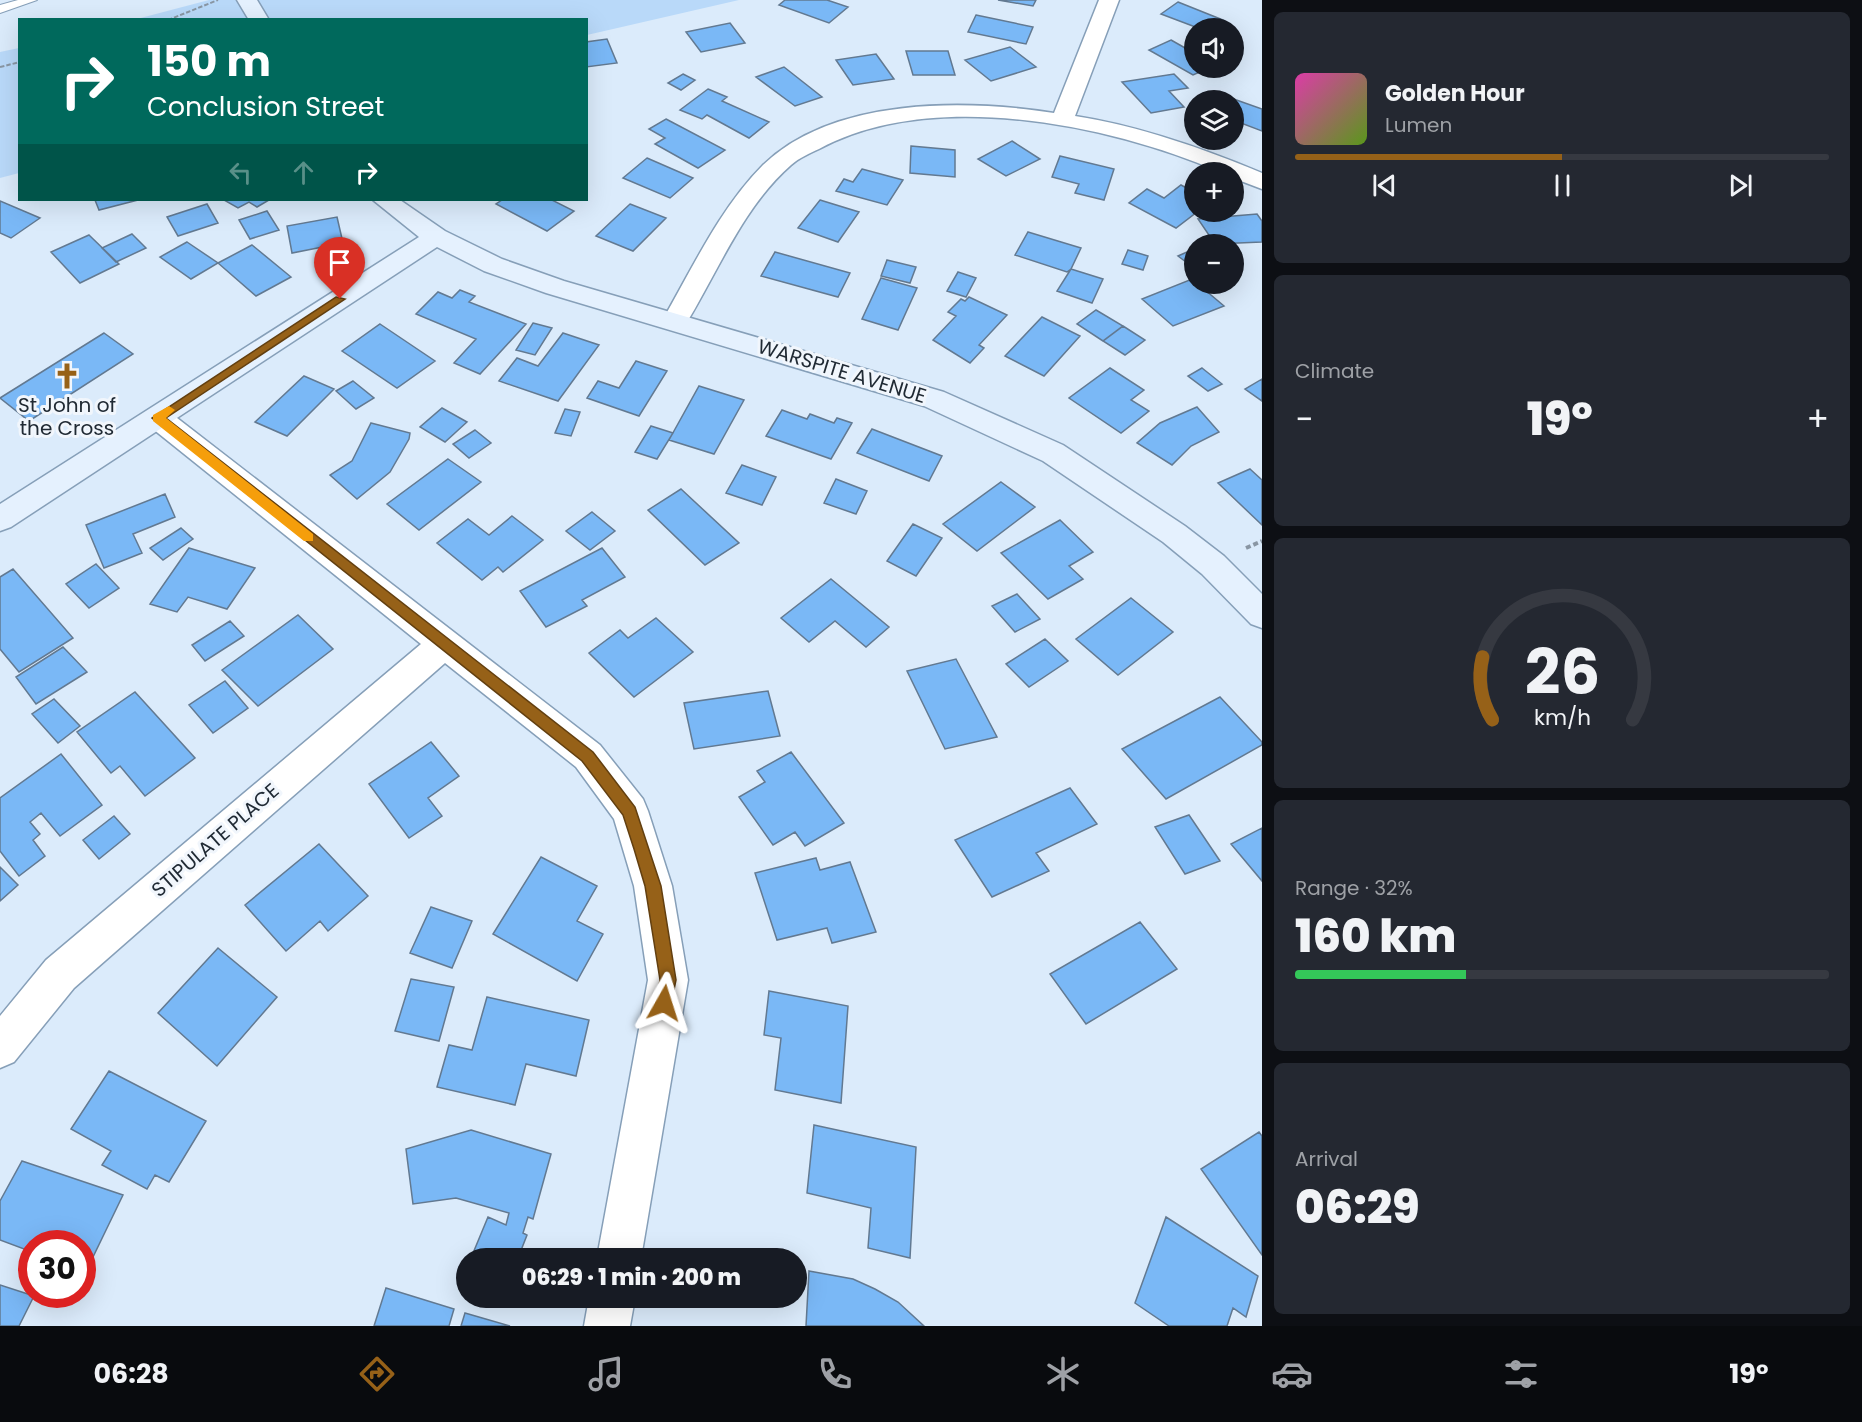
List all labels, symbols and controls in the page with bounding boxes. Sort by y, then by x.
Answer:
map controls [1184,18,1244,294]
button: sound [1184,18,1244,78]
text: 150 m [147,32,271,91]
icon: right [48,42,126,120]
text: Golden Hour [1385,78,1525,109]
text: Conclusion Street [147,88,384,125]
button: layers [1184,90,1244,150]
text: Lumen [1385,111,1452,139]
icon: left [224,156,257,189]
icon: ahead [287,156,320,189]
icon: right [350,156,383,189]
button: + [1184,162,1244,222]
icon: previous [1368,169,1401,202]
icon: pause [1546,169,1579,202]
icon: next [1724,169,1757,202]
button: − [1184,234,1244,294]
pin [314,237,365,299]
icon: arrive [323,246,356,279]
street label: WARSPITE AVENUE [754,332,930,410]
text: Climate [1295,357,1374,385]
church icon: St John of the Cross [52,361,82,391]
text: 19° [1527,388,1593,451]
place label: St John of the Cross [18,391,116,442]
text: − [1295,396,1313,443]
text: + [1806,396,1829,443]
text: 26 [1524,628,1600,716]
text: km/h [1533,702,1591,733]
street label: STIPULATE PLACE [145,777,285,903]
text: Range · 32% [1295,874,1413,902]
text: 160 km [1295,905,1456,968]
position arrow [632,971,696,1035]
text: Arrival [1295,1145,1358,1173]
text: 06:29 [1295,1176,1420,1239]
speed limit sign: 30 [18,1230,96,1308]
text: 06:29 · 1 min · 200 m [522,1262,741,1293]
icon: directions [356,1353,398,1395]
icon: music [585,1353,627,1395]
icon: phone [814,1353,856,1395]
icon: climate [1042,1353,1084,1395]
icon: car [1271,1353,1313,1395]
icon: filters [1500,1353,1542,1395]
text: 06:28 [93,1355,169,1392]
text: 19° [1729,1355,1768,1392]

